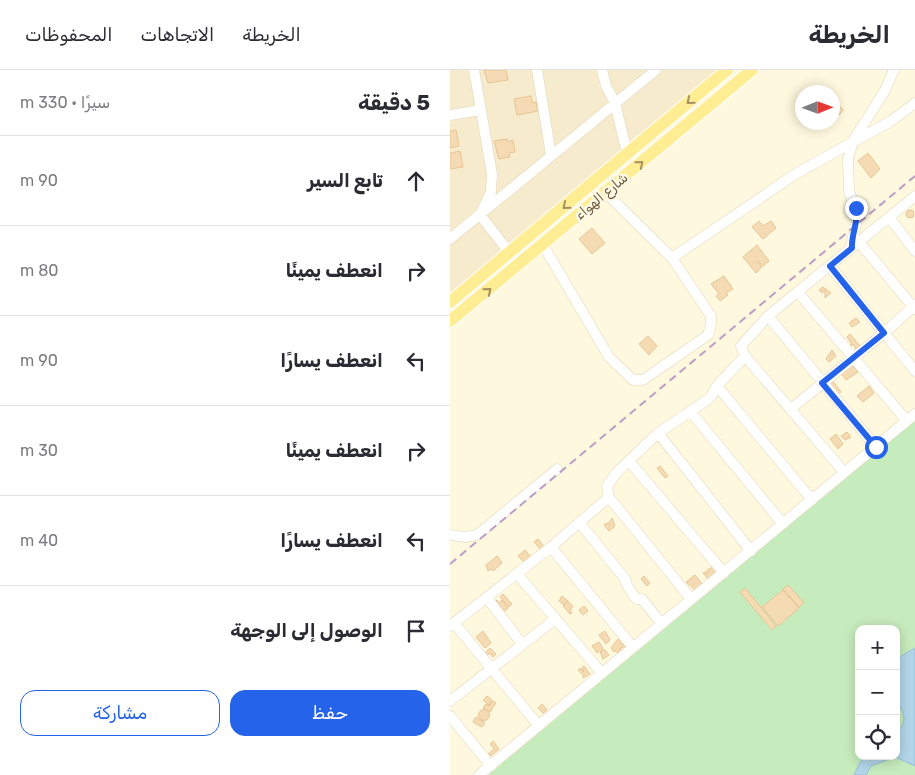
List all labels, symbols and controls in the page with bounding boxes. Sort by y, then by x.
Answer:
text: الخريطة [809,21,890,49]
text: المحفوظات [25,24,112,46]
text: الاتجاهات [140,24,214,46]
text: الخريطة [242,24,301,46]
north arrow [795,85,840,130]
text: 5 دقيقة [358,90,430,115]
text: سيرًا · 330 m [20,93,110,112]
one-way arrow [686,95,695,104]
one-way arrow [634,161,643,170]
icon: ahead [402,167,430,195]
text: تابع السير [307,169,383,192]
street label: شارع الهواء [571,169,633,225]
text: 90 m [20,171,58,190]
route end [845,197,868,220]
one-way arrow [562,200,571,209]
icon: right [402,257,430,285]
text: انعطف يمينًا [286,259,383,282]
text: 80 m [20,261,59,280]
one-way arrow [482,287,491,296]
icon: left [402,347,430,375]
text: انعطف يسارًا [280,349,383,372]
text: 90 m [20,351,58,370]
route start [865,436,888,459]
icon: right [402,437,430,465]
text: انعطف يمينًا [286,439,383,462]
text: 30 m [20,441,58,460]
icon: left [402,527,430,555]
text: انعطف يسارًا [280,529,383,552]
text: 40 m [20,531,58,550]
icon: arrive [402,617,430,645]
text: الوصول إلى الوجهة [230,619,383,642]
map controls [855,625,900,760]
button: + [855,625,900,670]
button: − [855,670,900,715]
button: مشاركة [20,690,220,736]
button: حفظ [230,690,430,736]
button: locate [855,715,900,760]

